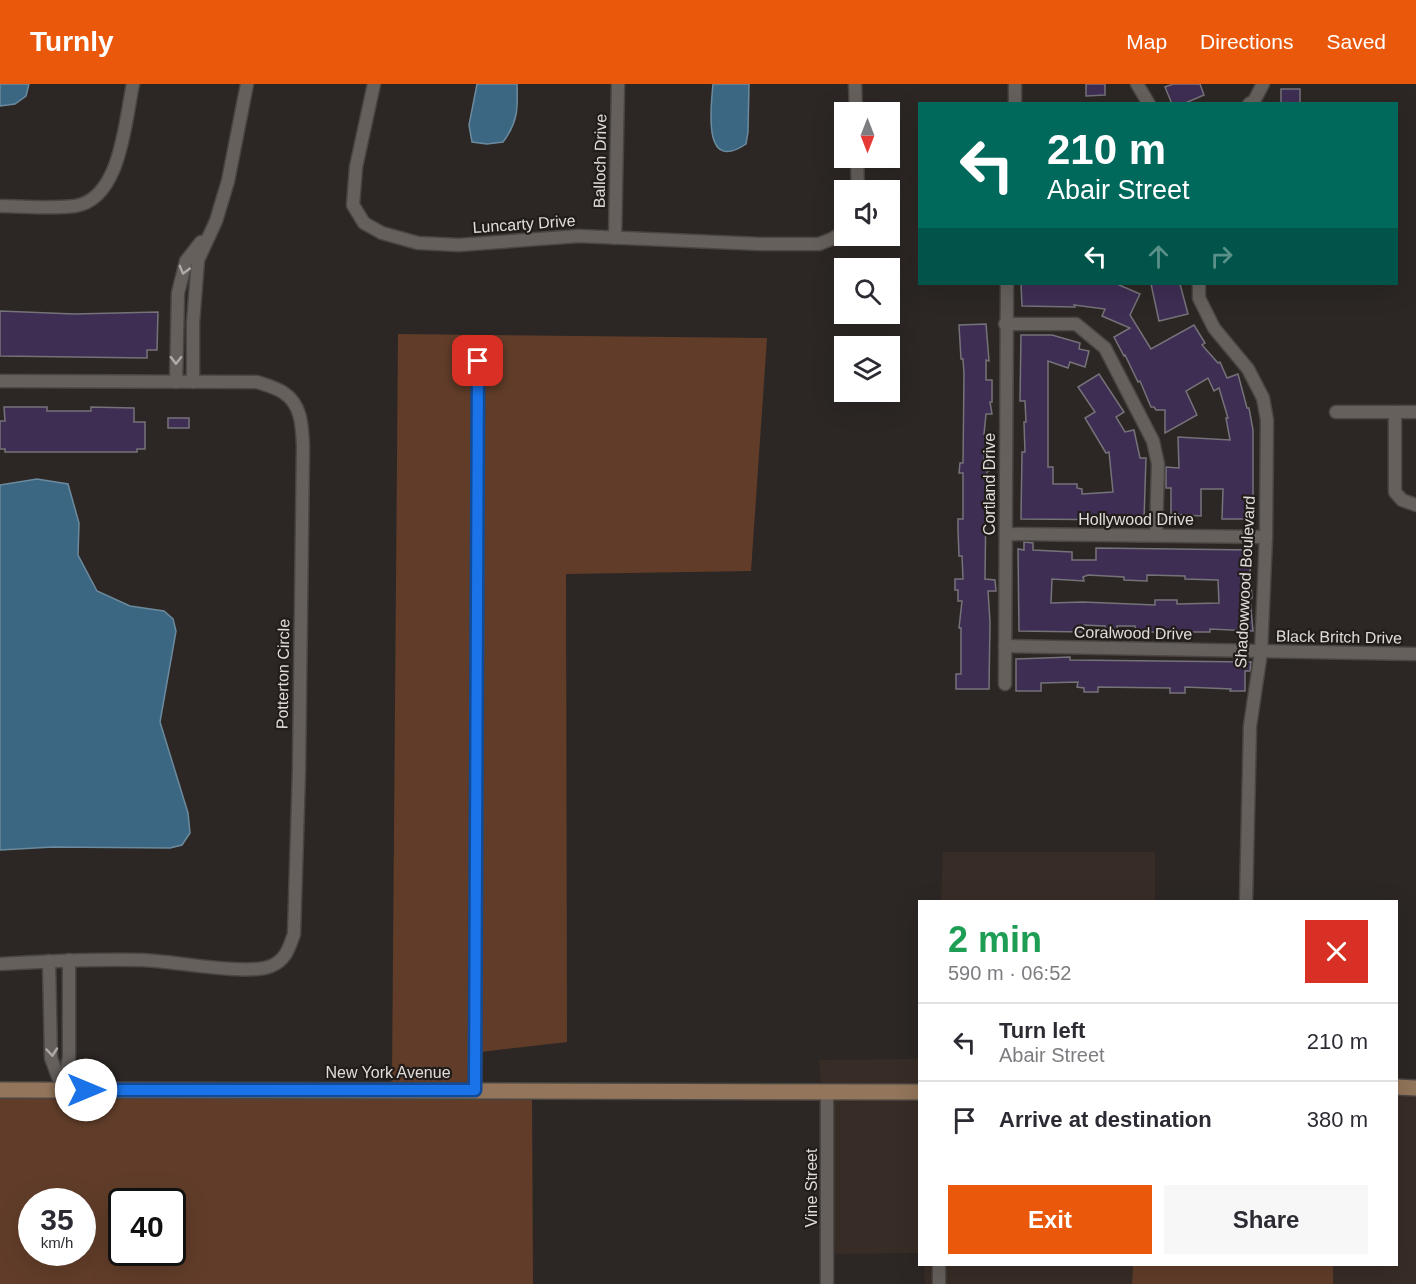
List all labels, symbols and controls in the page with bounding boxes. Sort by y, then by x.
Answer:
text: Turnly [30,26,113,57]
text: Map [1126,30,1167,53]
text: Directions [1200,30,1293,53]
text: Saved [1326,30,1386,53]
north arrow [834,102,900,168]
map controls [834,102,900,402]
street label: Balloch Drive [591,114,609,208]
icon: left [948,126,1026,204]
text: 210 m [1047,126,1166,173]
text: Abair Street [1047,175,1190,205]
button: sound [834,180,900,246]
street label: Luncarty Drive [472,212,576,236]
icon: left [1079,240,1112,273]
icon: ahead [1142,240,1175,273]
icon: right [1205,240,1238,273]
button: search [834,258,900,324]
one-way arrow [179,265,192,275]
pin [452,335,503,386]
button: layers [834,336,900,402]
icon: arrive [461,344,494,377]
one-way arrow [170,356,183,365]
street label: Cortland Drive [981,433,998,535]
street label: Shadowwood Boulevard [1232,495,1258,669]
street label: Hollywood Drive [1078,511,1194,528]
street label: Potterton Circle [274,619,292,729]
street label: Coralwood Drive [1074,623,1192,643]
street label: Black Britch Drive [1276,627,1402,647]
text: 2 min [948,919,1042,960]
button: close [1305,920,1368,983]
text: 590 m · 06:52 [948,962,1071,984]
text: Turn left [999,1018,1085,1043]
icon: left [948,1026,981,1059]
text: 210 m [1307,1029,1368,1054]
text: Abair Street [999,1044,1105,1066]
one-way arrow [45,1048,58,1057]
position arrow [54,1058,118,1122]
street label: New York Avenue [325,1064,451,1081]
icon: arrive [948,1104,981,1137]
text: Arrive at destination [999,1107,1212,1132]
text: 380 m [1307,1107,1368,1132]
street label: Vine Street [803,1148,820,1227]
button: Exit [948,1185,1152,1254]
button: Share [1164,1185,1368,1254]
speed limit sign: 40 [108,1188,186,1266]
text: 35 [40,1203,74,1236]
text: km/h [41,1234,73,1251]

